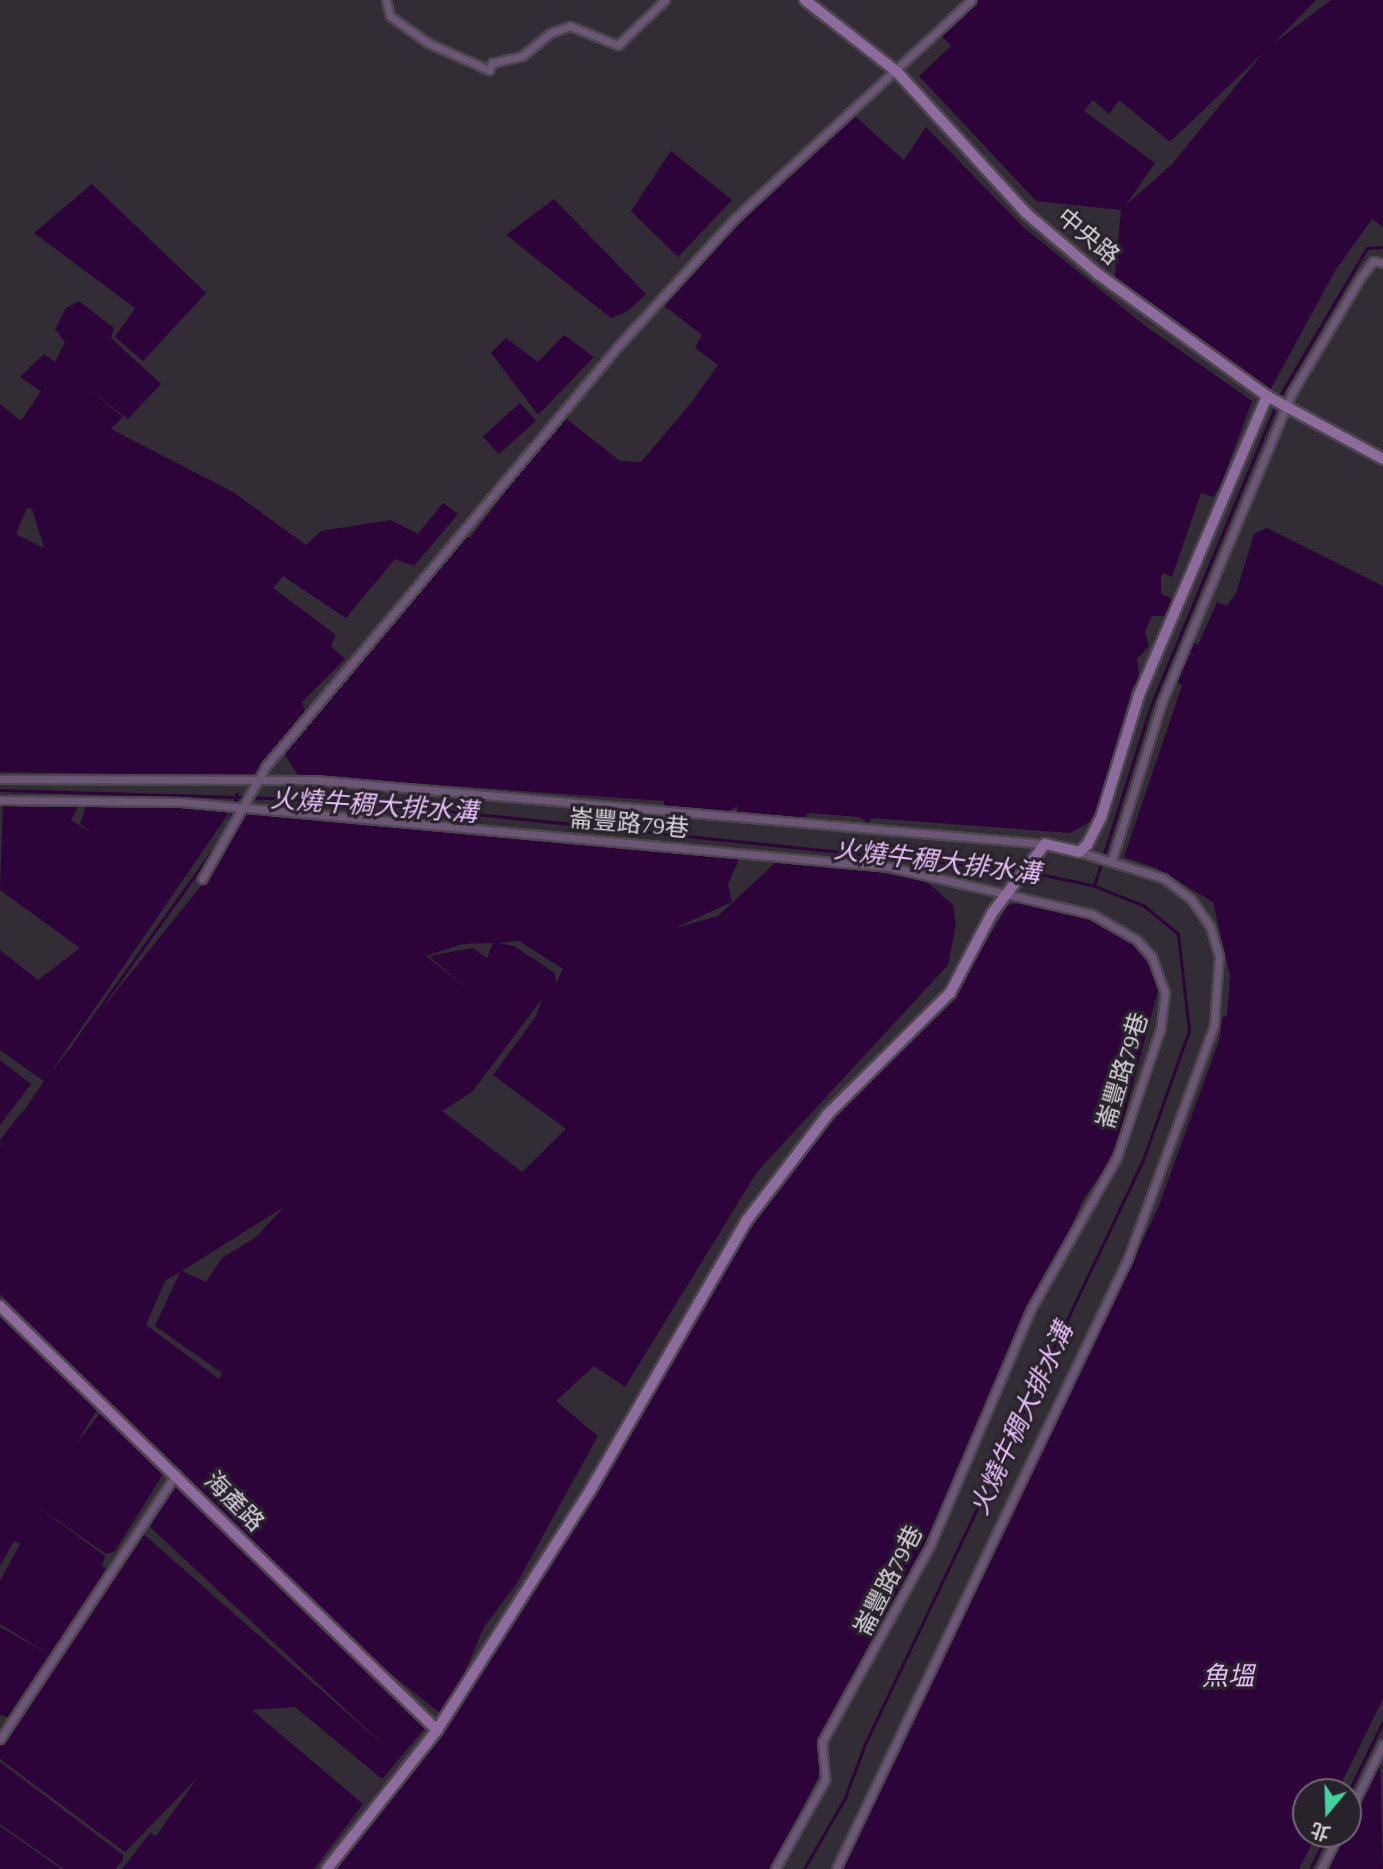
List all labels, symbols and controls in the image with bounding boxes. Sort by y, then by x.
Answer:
street label: 中央路 [1051,203,1125,271]
water label: 火燒牛稠大排水溝 [269,783,479,829]
street label: 崙豐路79巷 [568,804,690,844]
water label: 火燒牛稠大排水溝 [832,834,1042,890]
street label: 崙豐路79巷 [1092,1009,1154,1133]
water label: 火燒牛稠大排水溝 [964,1318,1080,1520]
street label: 海產路 [198,1466,270,1538]
street label: 崙豐路79巷 [849,1521,929,1641]
water label: 魚塭 [1202,1661,1254,1693]
north arrow [1292,1778,1362,1848]
text: 北 [1308,1818,1333,1844]

